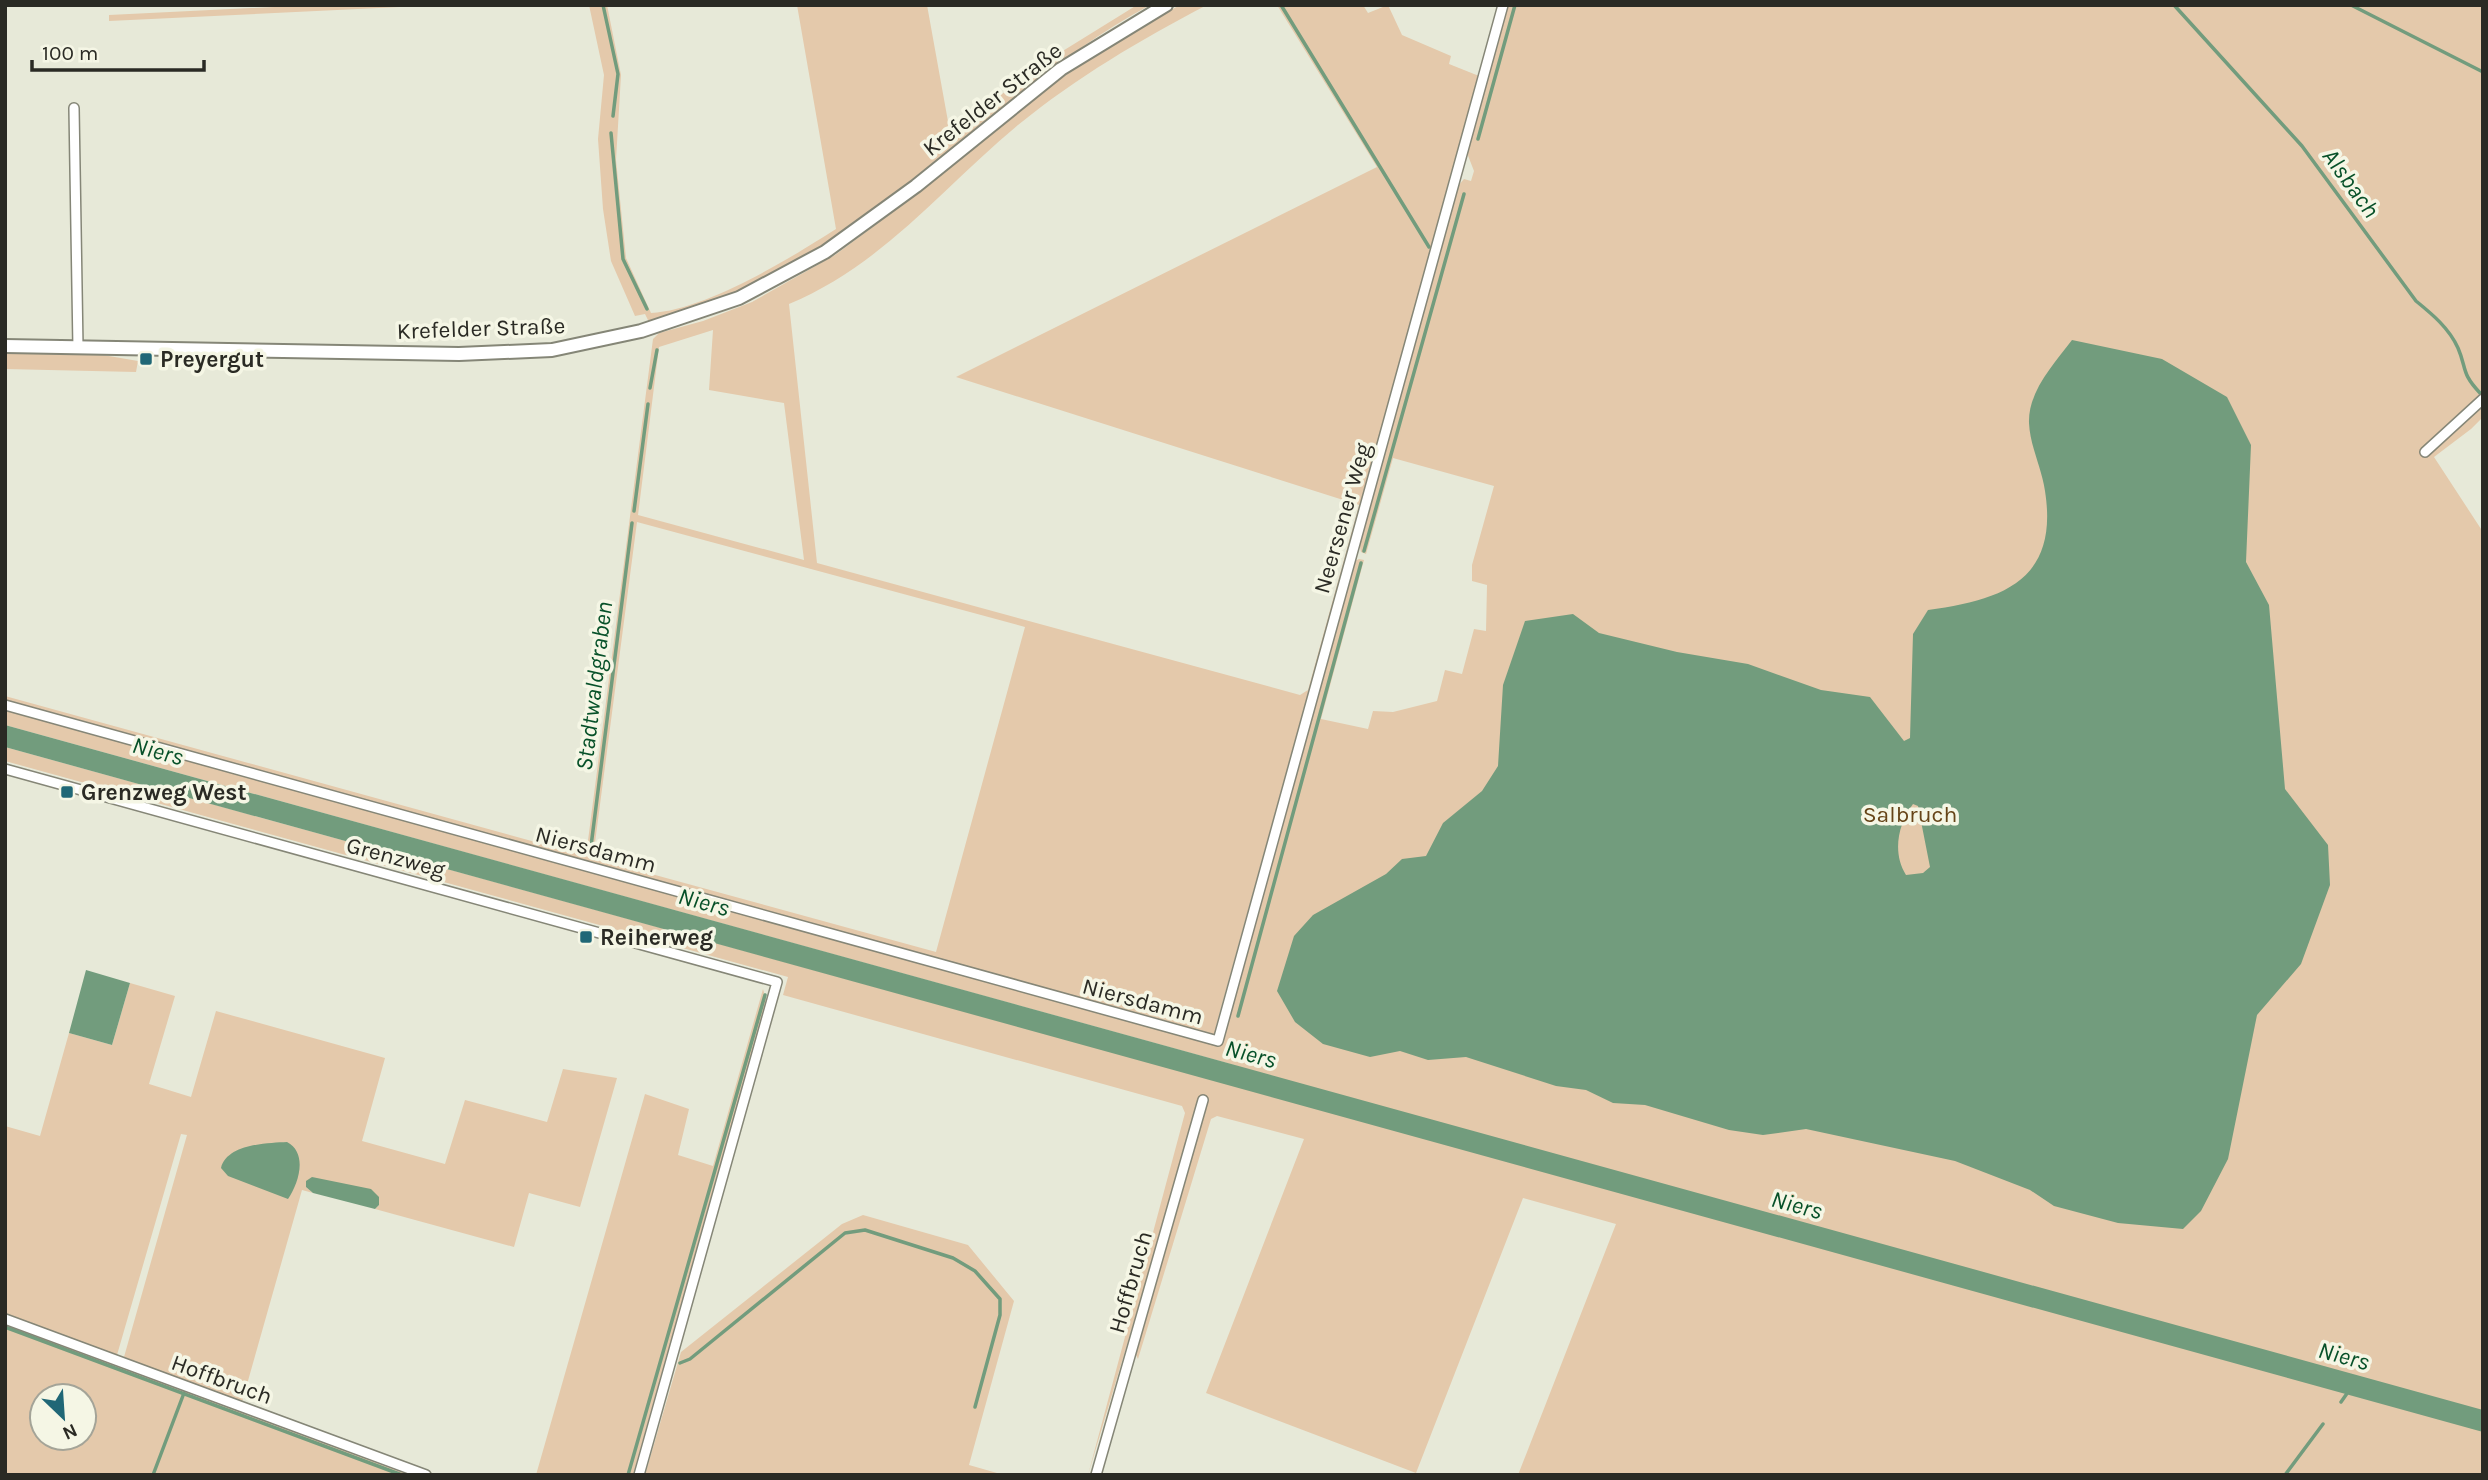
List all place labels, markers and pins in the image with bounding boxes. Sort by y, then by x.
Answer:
place label: Preyergut [160,346,264,373]
marker: Preyergut [138,351,154,367]
place label: Grenzweg West [81,779,247,806]
marker: Grenzweg West [59,784,75,800]
place label: Reiherweg [600,924,713,951]
marker: Reiherweg [578,929,594,945]

